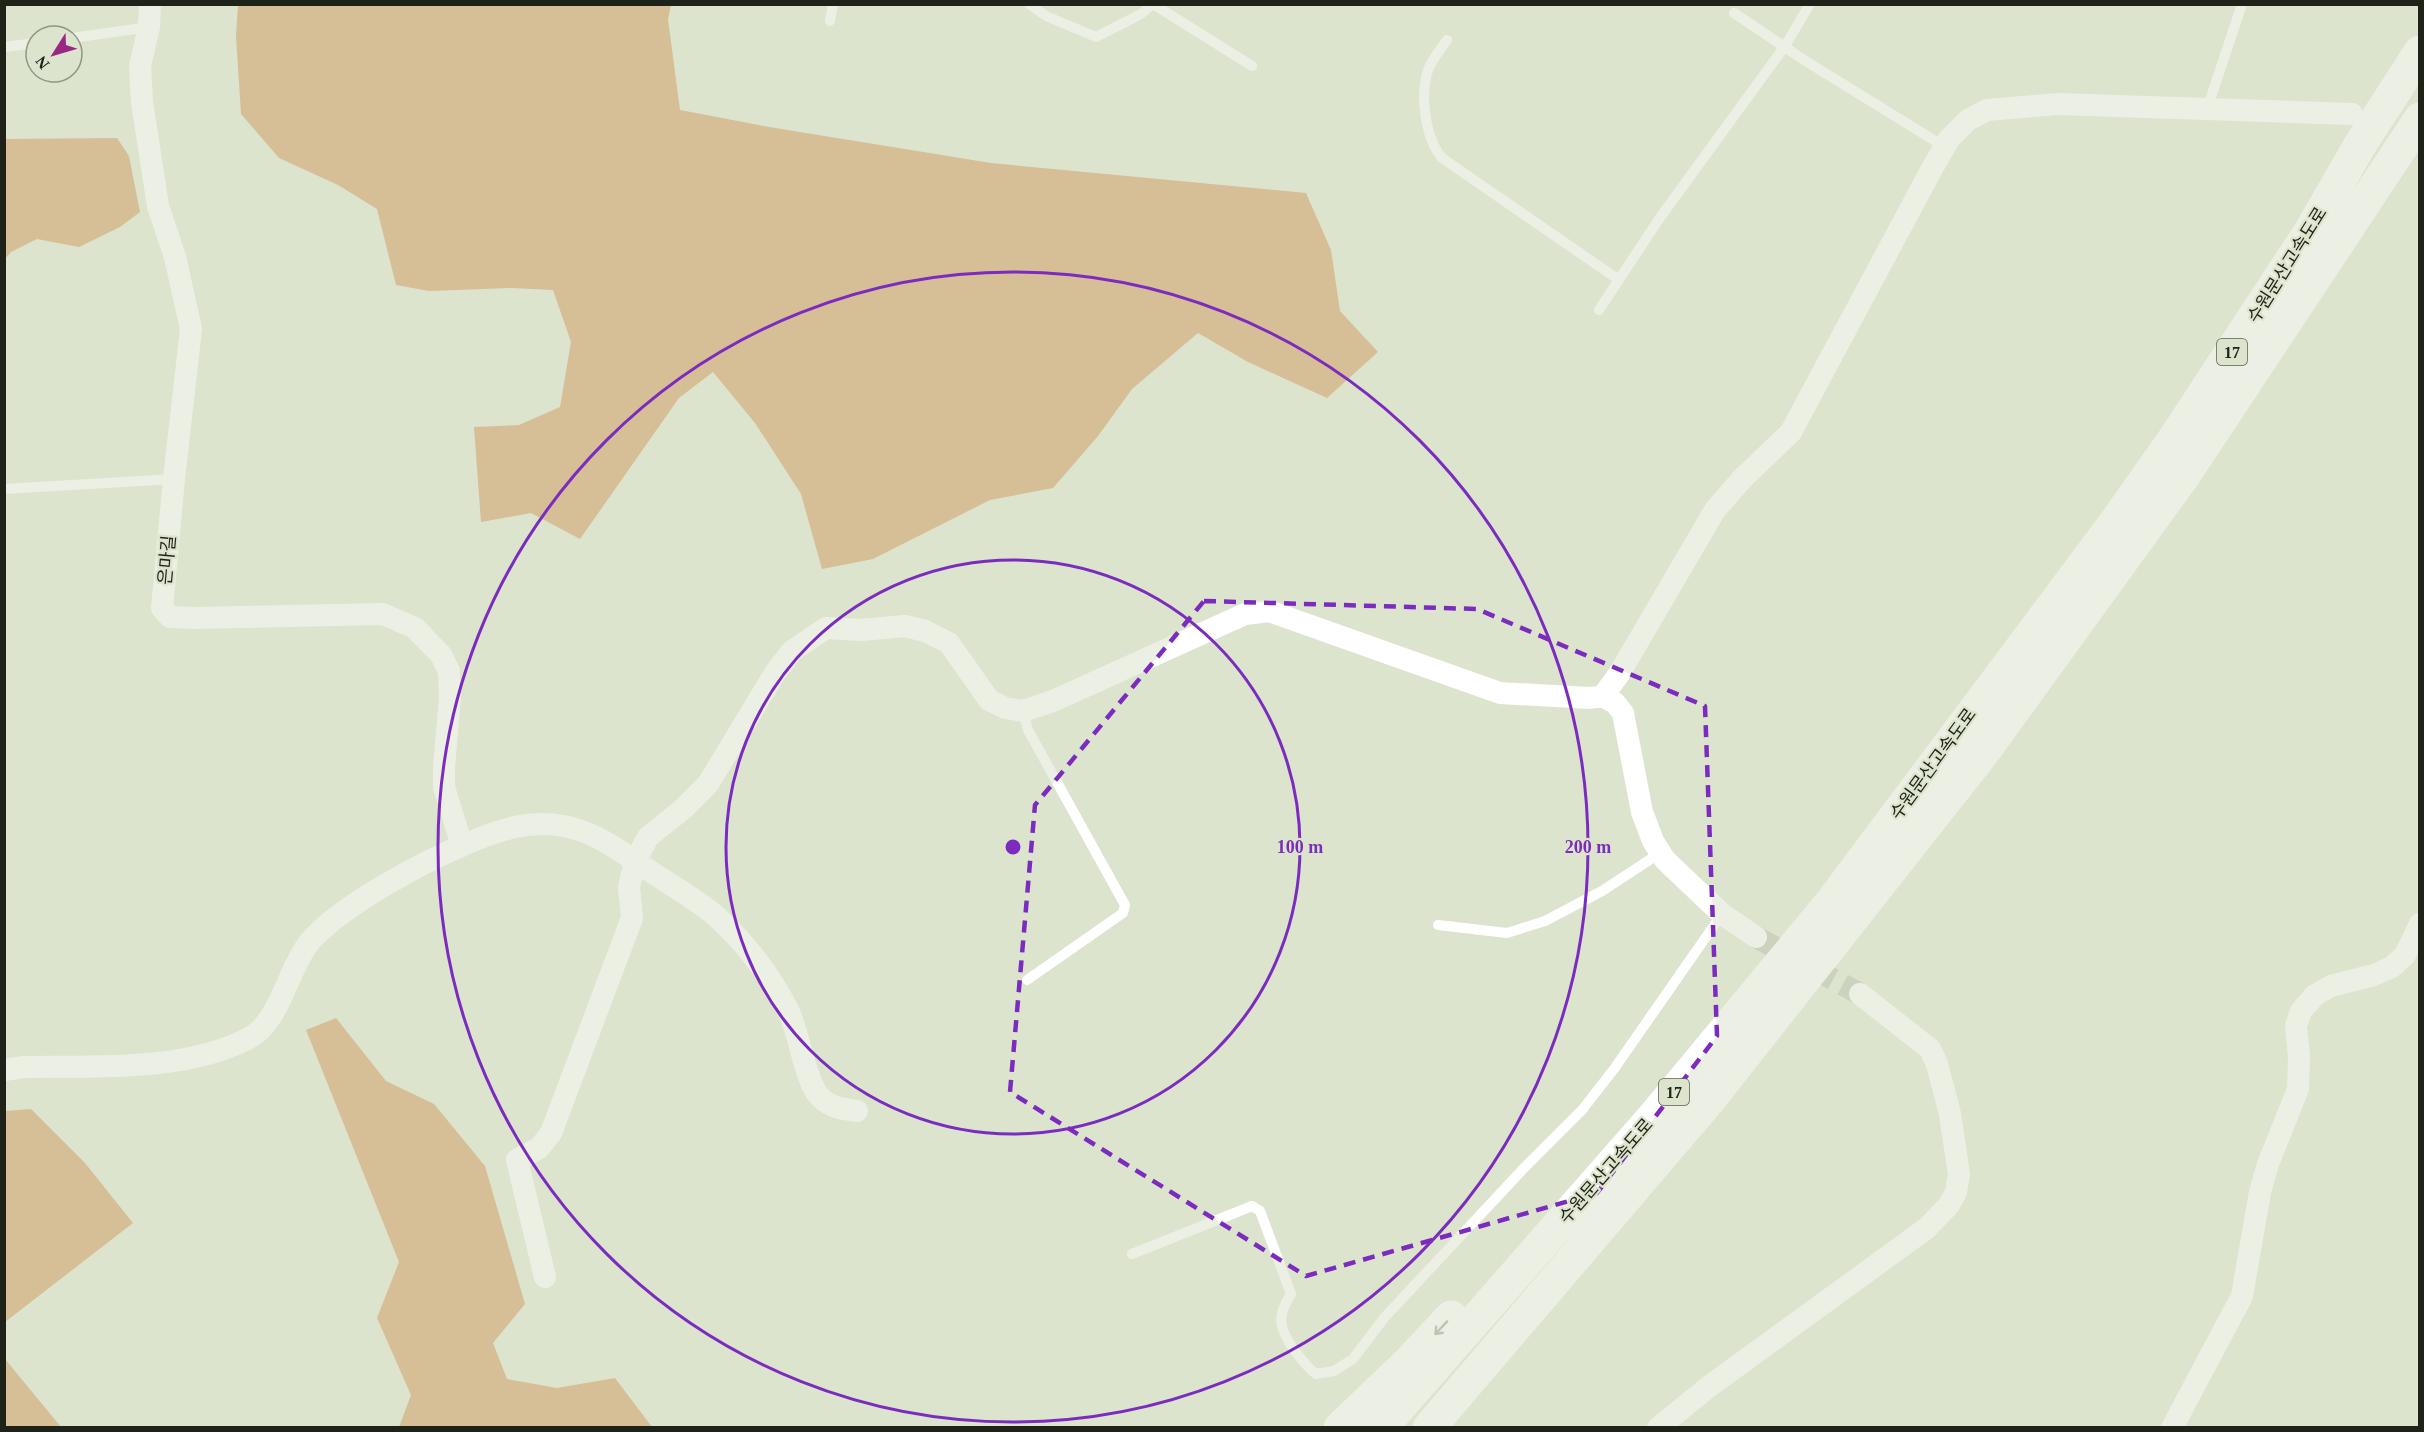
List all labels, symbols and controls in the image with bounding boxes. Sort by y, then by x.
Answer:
north arrow [24,24,84,84]
text: N [32,53,53,72]
street label: 수원문산고속도로 [2243,204,2331,326]
road number: 17 [2217,339,2247,365]
street label: 은마길 [155,534,179,586]
street label: 수원문산고속도로 [1886,705,1980,823]
centre of rings [1003,837,1023,857]
text: 100 m [1277,837,1323,857]
text: 200 m [1565,837,1611,857]
road number: 17 [1659,1079,1689,1105]
street label: 수원문산고속도로 [1555,1114,1657,1228]
one-way arrow [1434,1320,1448,1335]

